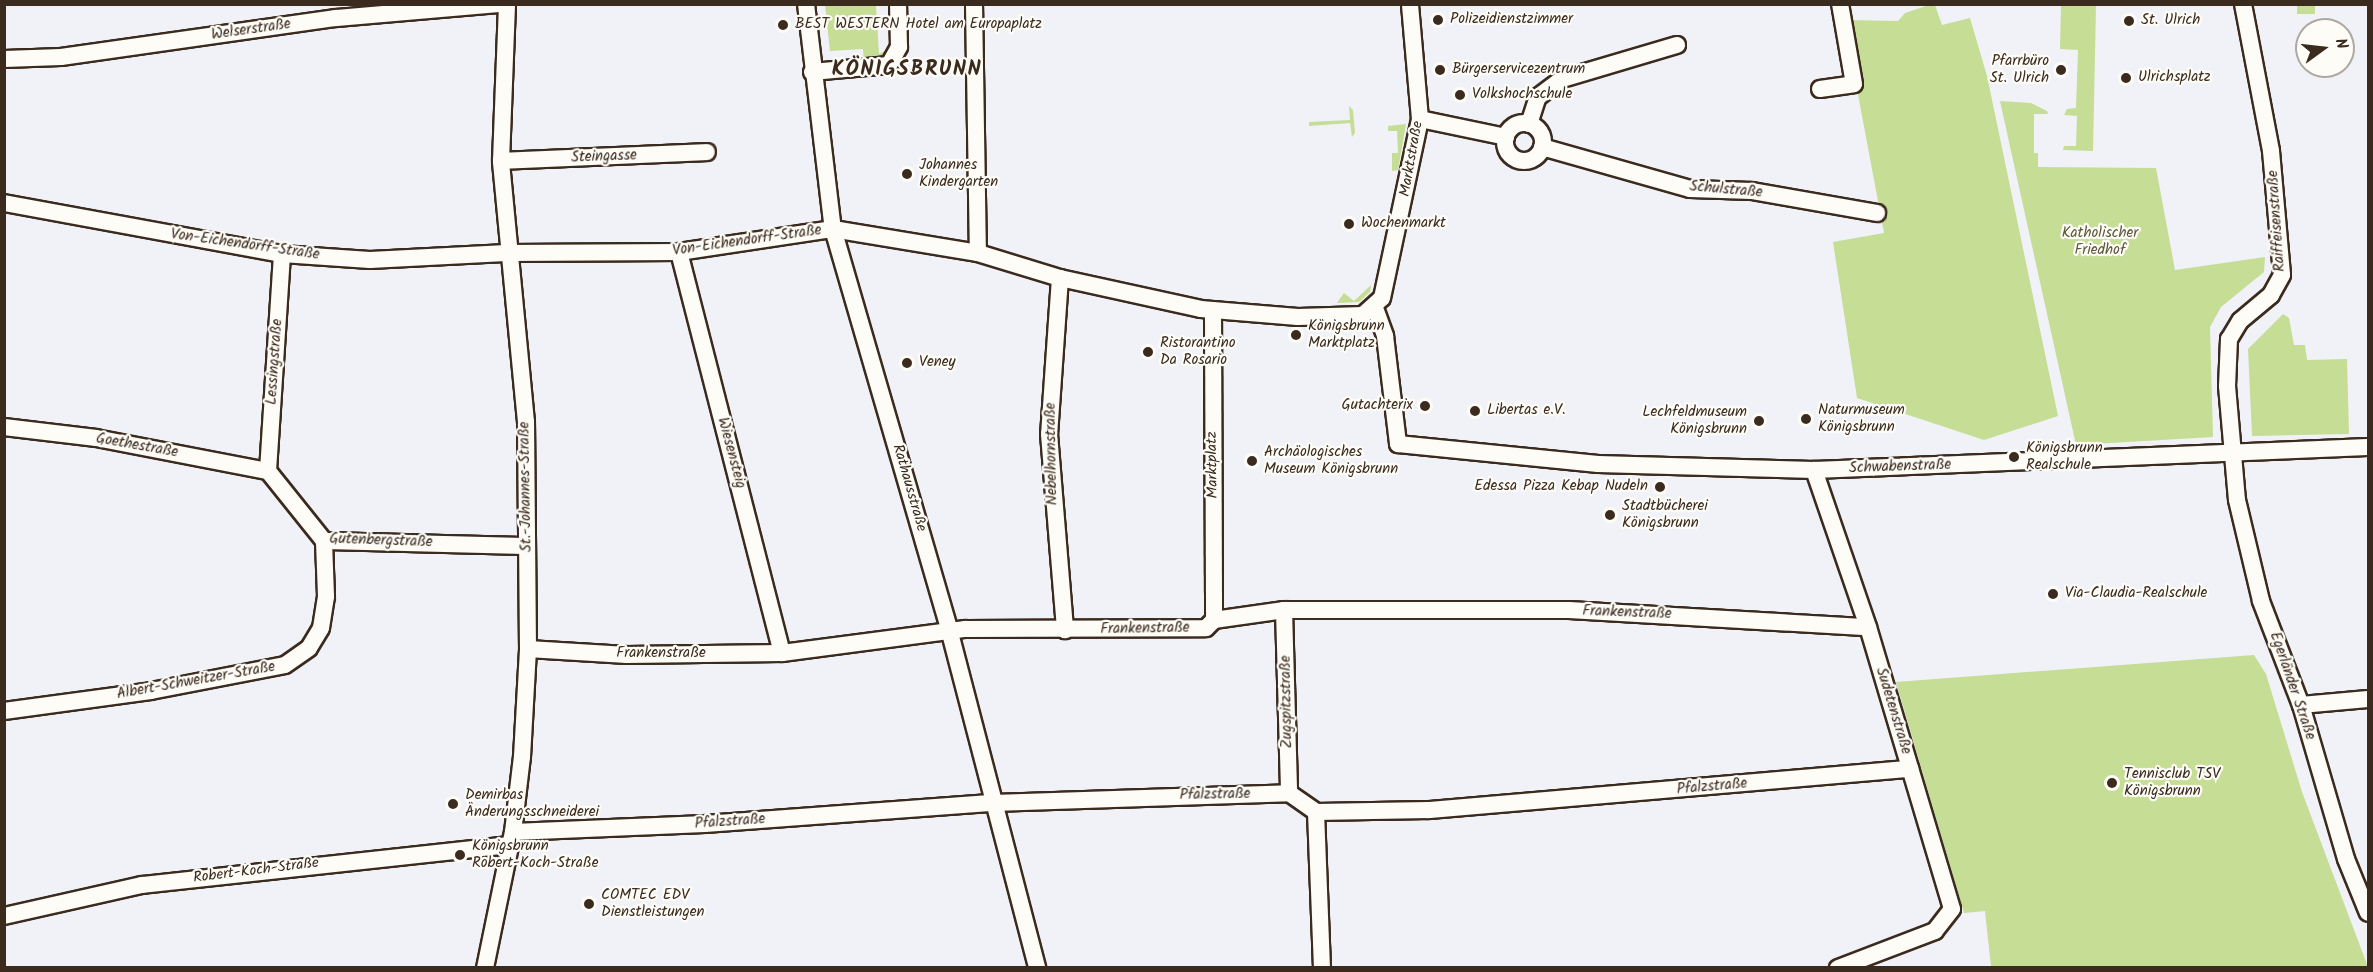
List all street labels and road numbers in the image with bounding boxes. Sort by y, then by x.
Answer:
street label: Welserstraße [210,16,292,44]
street label: Marktstraße [1397,120,1427,198]
street label: Steingasse [571,147,637,167]
street label: Raiffeisenstraße [2264,170,2290,272]
street label: Schulstraße [1689,178,1763,202]
street label: Von-Eichendorff-Straße [671,222,823,260]
street label: Von-Eichendorff-Straße [169,226,321,264]
street label: Lessingstraße [263,318,287,406]
street label: Nebelhornstraße [1042,402,1062,506]
street label: Wiesensteig [713,415,749,491]
street label: St.-Johannes-Straße [516,422,536,552]
street label: Goethestraße [95,430,179,462]
street label: Marktplatz [1203,431,1223,499]
street label: Rathausstraße [888,442,930,534]
street label: Schwabenstraße [1849,456,1951,478]
street label: Gutenbergstraße [329,530,433,552]
street label: Frankenstraße [1582,602,1672,624]
street label: Frankenstraße [1100,619,1190,639]
street label: Egerländer Straße [2265,630,2319,742]
street label: Frankenstraße [616,645,706,663]
street label: Zugspitzstraße [1277,655,1297,749]
street label: Albert-Schweitzer-Straße [115,658,277,704]
street label: Sudetenstraße [1871,665,1915,757]
street label: Pfalzstraße [1676,775,1748,799]
street label: Pfalzstraße [1179,785,1251,805]
street label: Pfalzstraße [694,811,766,833]
street label: Robert-Koch-Straße [192,854,320,888]

